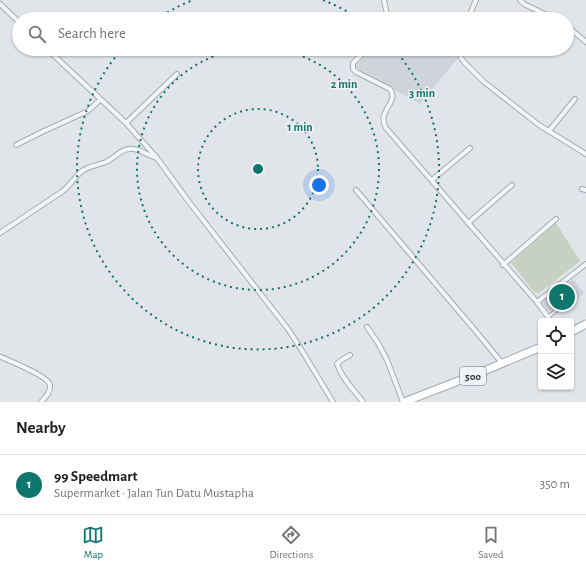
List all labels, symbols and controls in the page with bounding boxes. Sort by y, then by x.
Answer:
search box [12,12,574,56]
icon: search [26,23,48,45]
text: Search here [58,26,126,41]
text: 2 min [331,78,357,90]
text: 3 min [409,87,435,99]
text: 1 min [287,121,313,133]
centre of rings [251,162,265,176]
your location [309,175,329,195]
pin: 1 [549,282,575,312]
map controls [538,318,574,390]
button: locate [538,318,574,354]
button: layers [538,354,574,390]
road number: 500 [460,367,486,385]
text: Nearby [16,419,66,436]
text: 99 Speedmart [54,469,138,484]
text: 1 [27,478,31,491]
text: 350 m [540,478,570,491]
text: Supermarket · Jalan Tun Datu Mustapha [54,487,254,500]
tab: Map [82,524,104,561]
tab: Directions [269,524,313,561]
tab: Saved [478,524,503,561]

